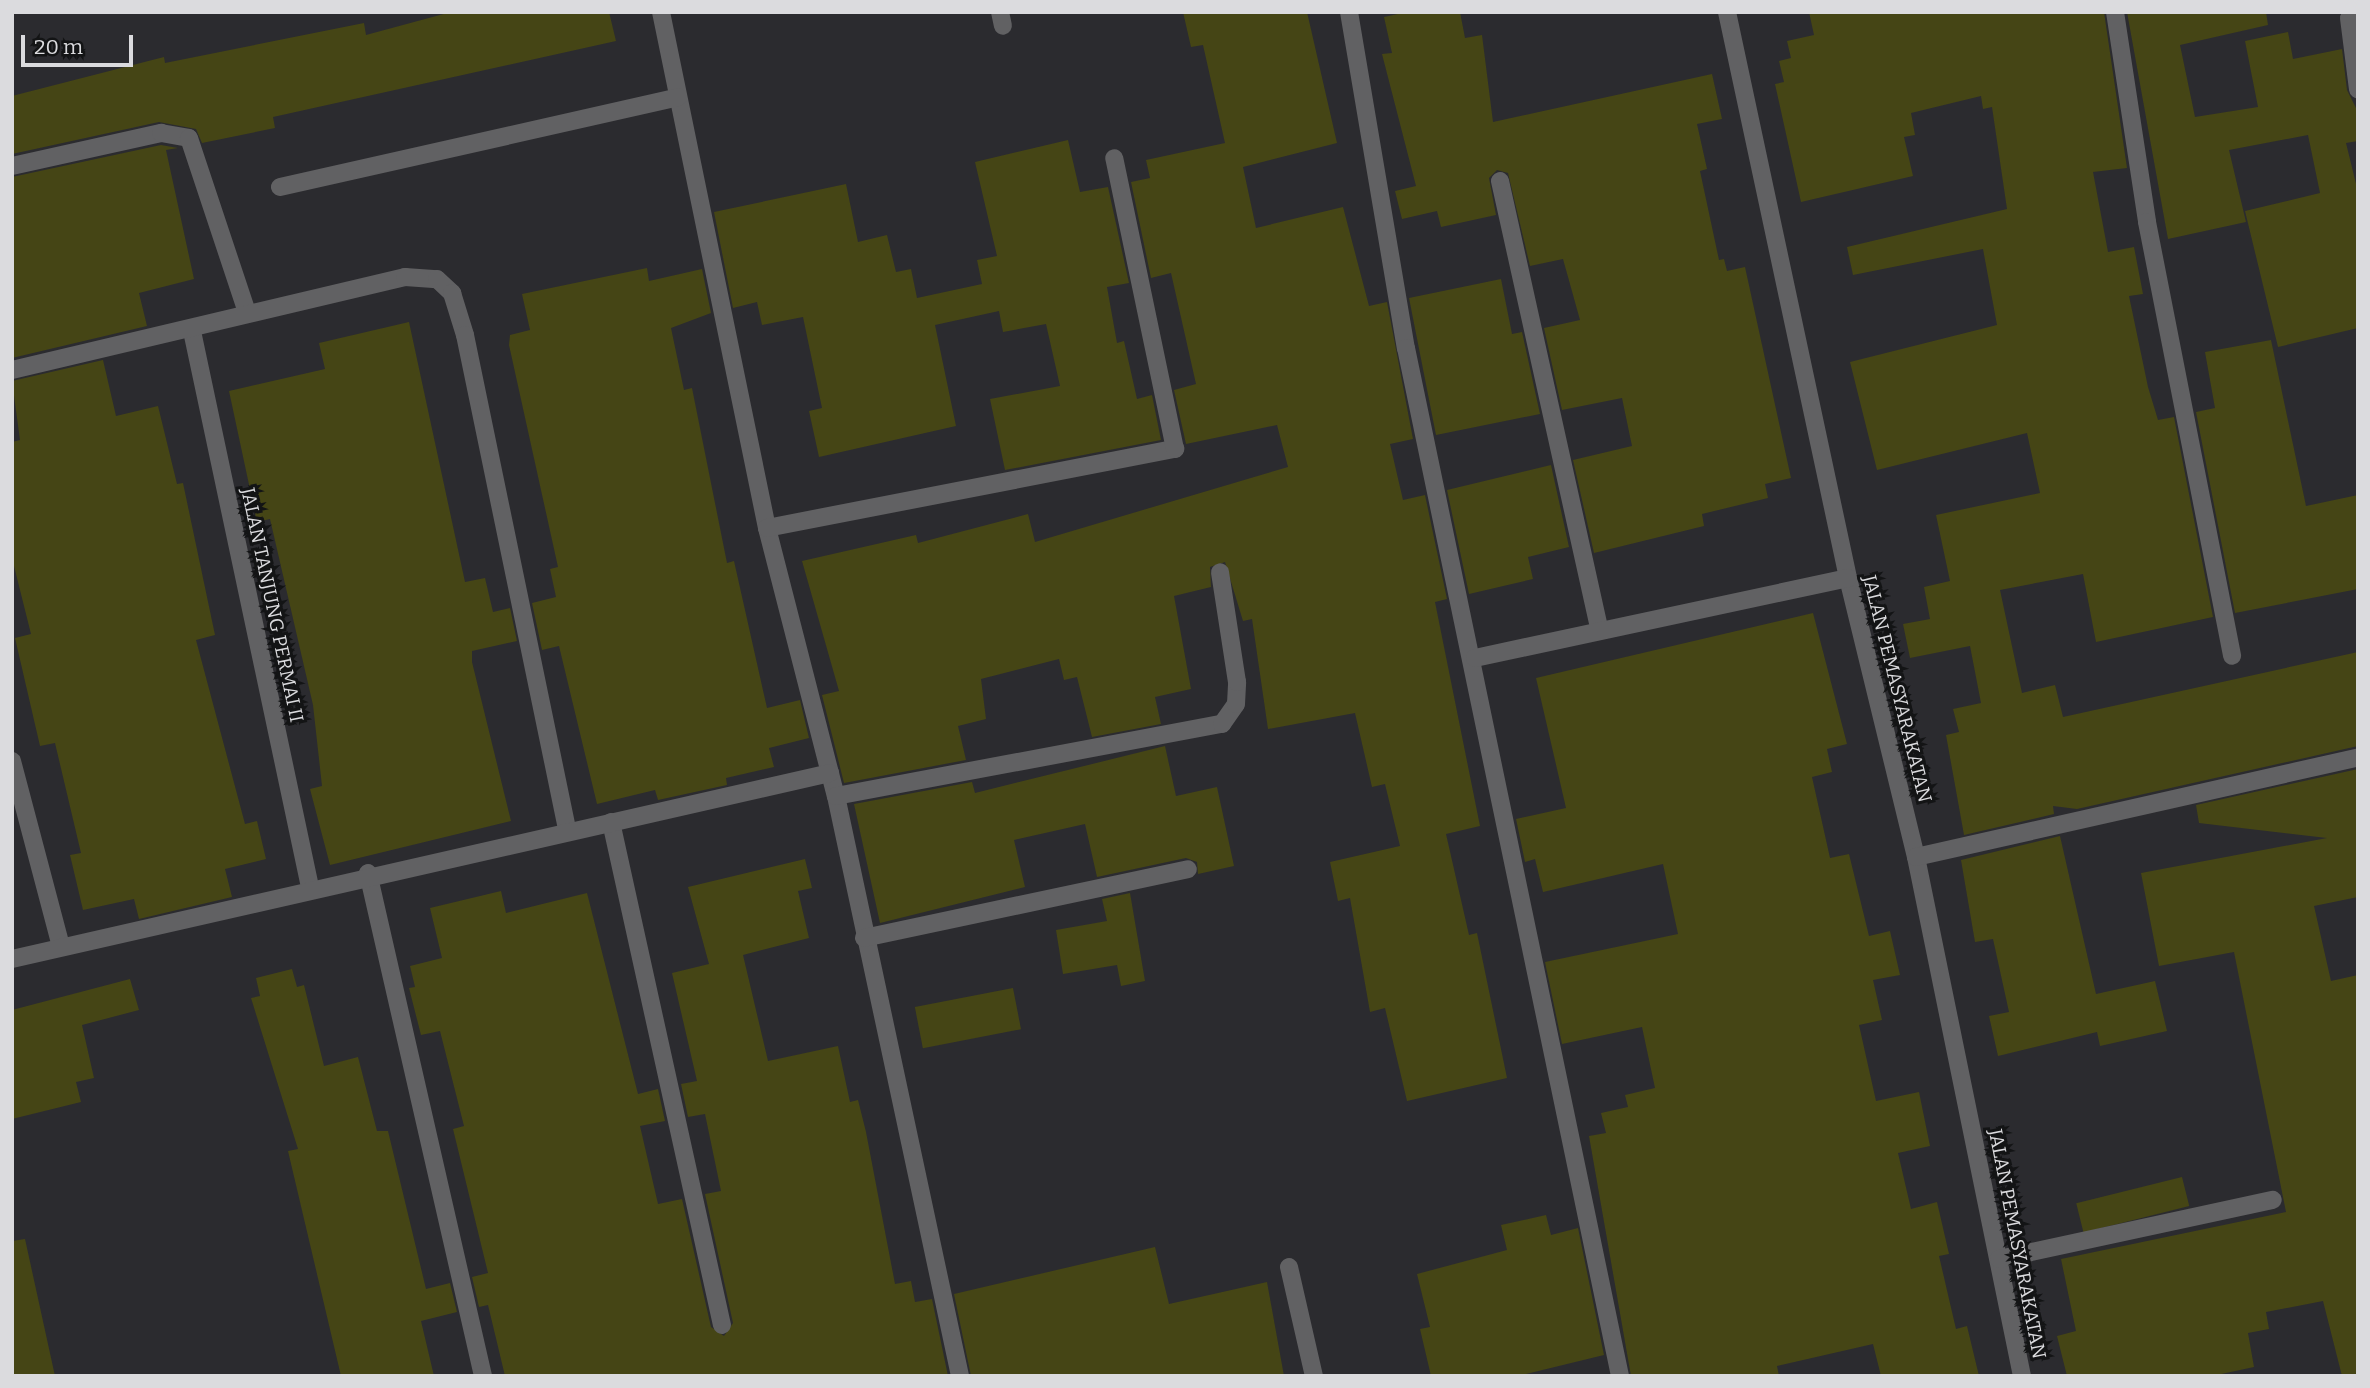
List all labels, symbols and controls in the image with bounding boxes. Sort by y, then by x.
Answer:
scale bar [24,21,136,65]
text: 20 m [34,34,83,60]
street label: JALAN TANJUNG PERMAI II [236,486,308,724]
street label: JALAN PEMASYARAKATAN [1858,573,1936,805]
street label: JALAN PEMASYARAKATAN [1984,1127,2050,1361]

